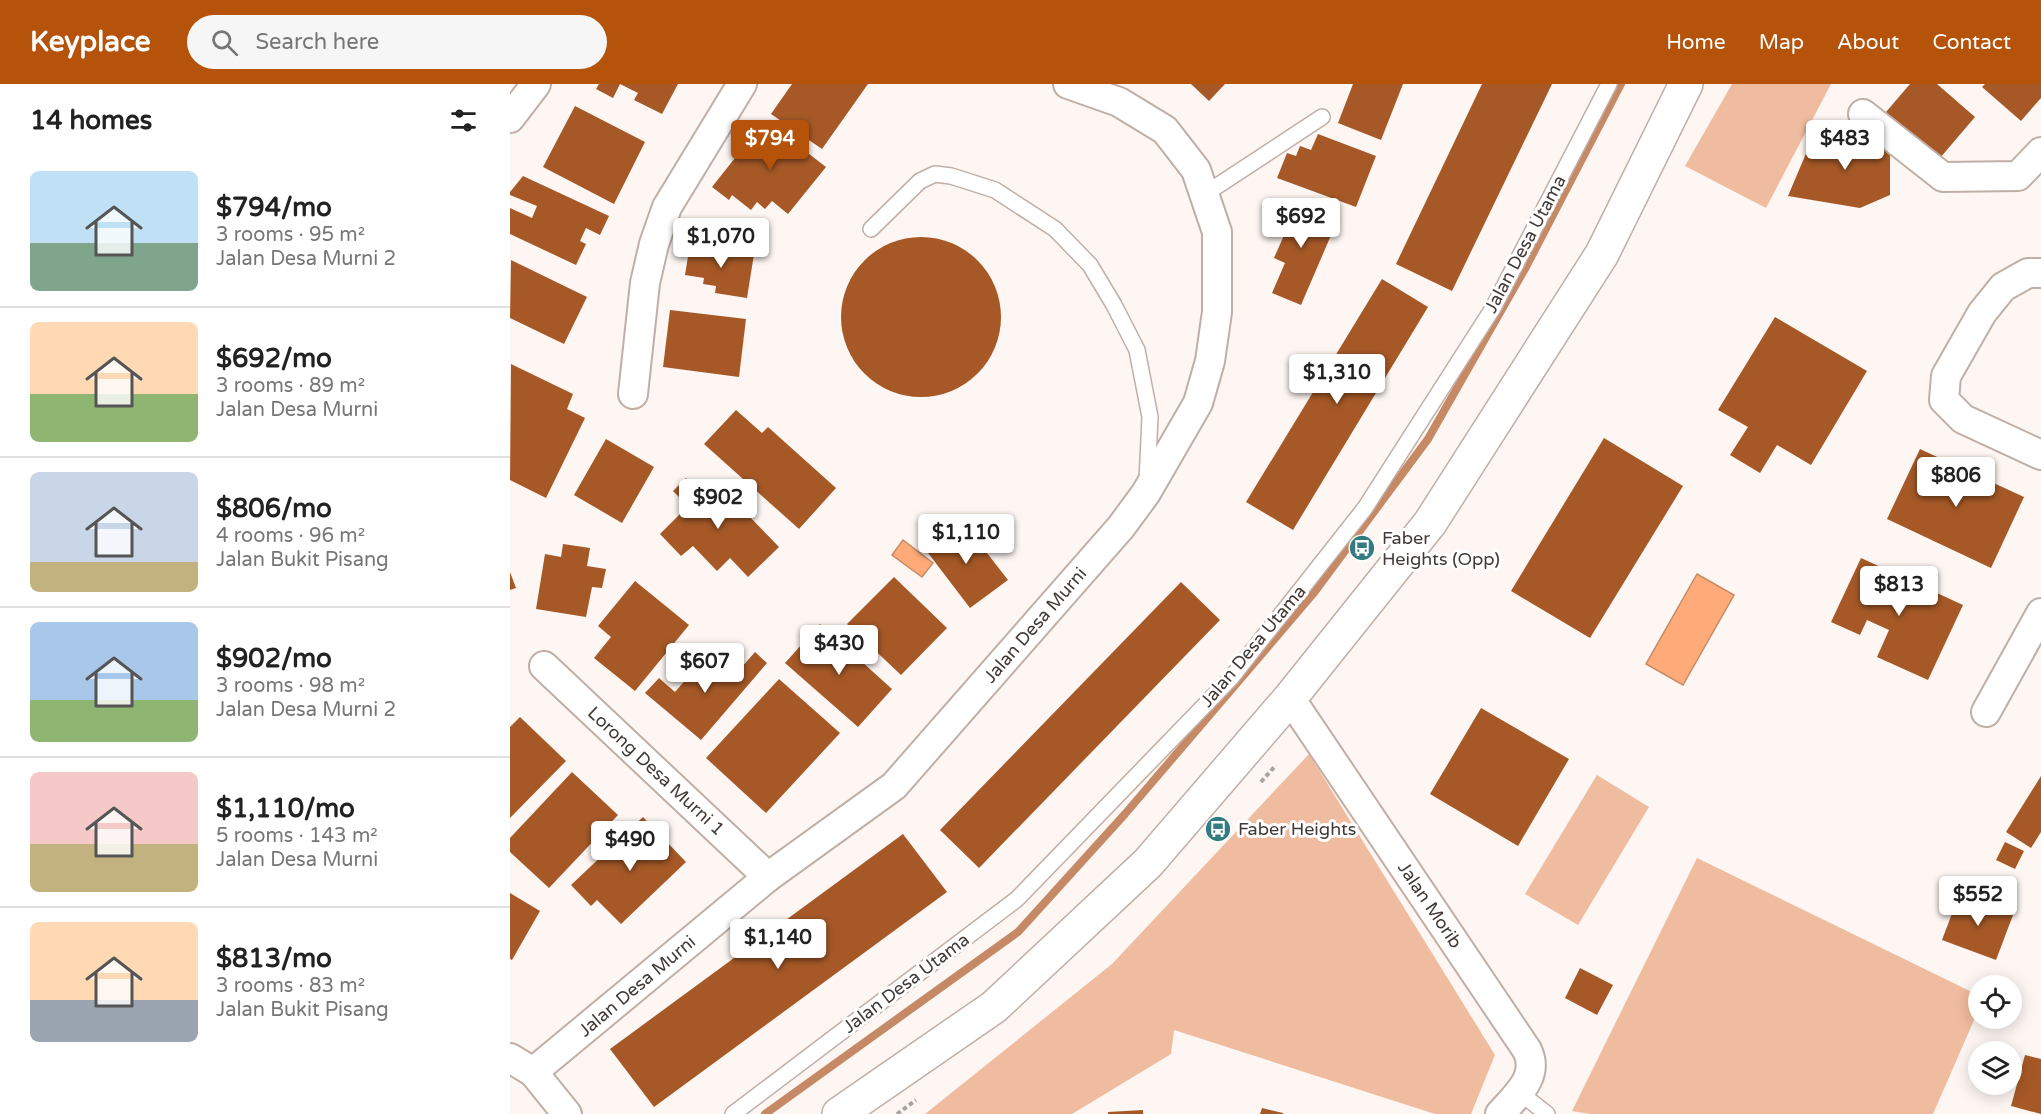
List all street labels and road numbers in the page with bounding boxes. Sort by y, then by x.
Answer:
street label: Jalan Desa Utama [1479,171,1571,317]
street label: Jalan Desa Murni [979,563,1091,687]
street label: Jalan Desa Utama [1196,580,1310,712]
street label: Lorong Desa Murni 1 [583,702,729,840]
street label: Jalan Morib [1393,858,1467,952]
street label: Jalan Desa Utama [838,928,974,1038]
street label: Jalan Desa Murni [574,931,700,1041]

